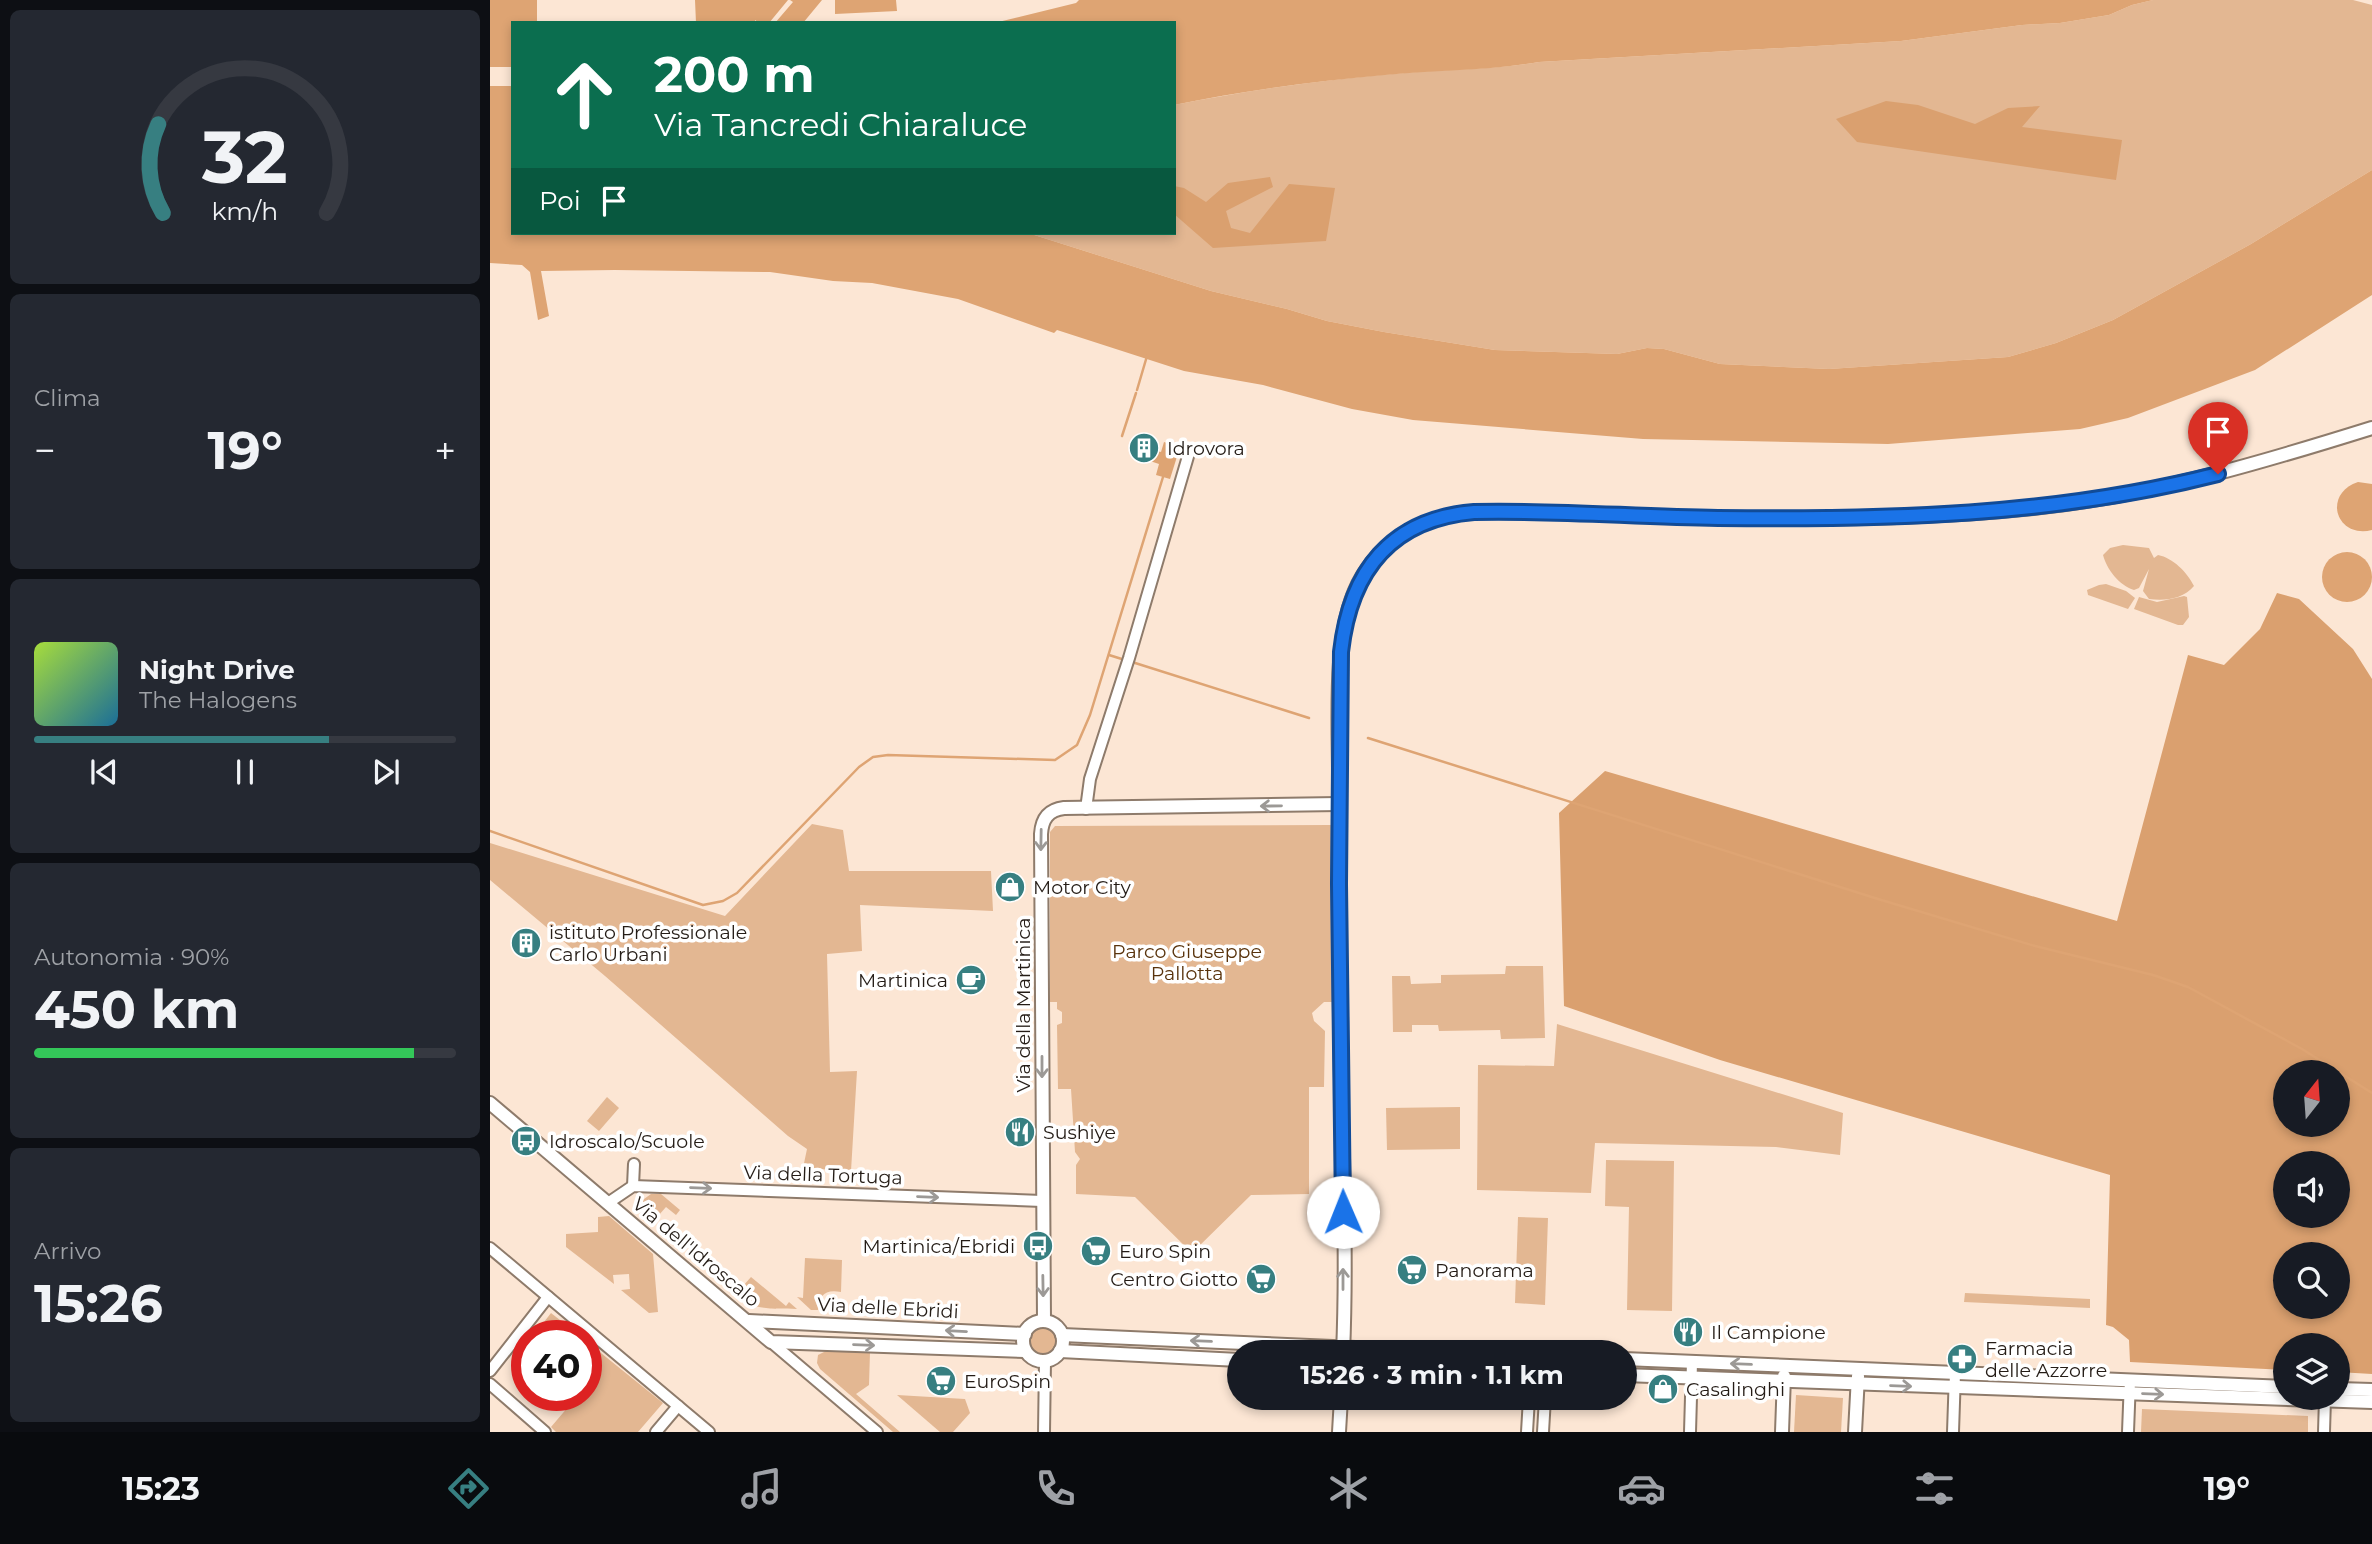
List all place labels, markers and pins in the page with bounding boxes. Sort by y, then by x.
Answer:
pin [2188,402,2248,474]
building icon: Idrovora [1127,431,1161,465]
place label: Idrovora [1167,437,1245,460]
shop icon: Motor City [993,870,1027,904]
place label: Motor City [1033,876,1131,899]
place label: istituto Professionale Carlo Urbani [549,921,747,966]
building icon: istituto Professionale Carlo Urbani [509,926,543,960]
cafe icon: Martinica [954,963,988,997]
place label: Martinica [858,969,948,992]
restaurant icon: Sushiye [1003,1115,1037,1149]
place label: Sushiye [1043,1121,1116,1144]
bus stop icon: Idroscalo/Scuole [509,1124,543,1158]
place label: Idroscalo/Scuole [549,1130,705,1153]
bus stop icon: Martinica/Ebridi [1021,1229,1055,1263]
supermarket icon: Euro Spin [1079,1234,1113,1268]
place label: Martinica/Ebridi [863,1235,1015,1258]
place label: Euro Spin [1119,1240,1211,1263]
supermarket icon: Panorama [1395,1253,1429,1287]
place label: Panorama [1435,1259,1534,1282]
supermarket icon: Centro Giotto [1244,1262,1278,1296]
place label: Centro Giotto [1110,1268,1238,1291]
restaurant icon: Il Campione [1671,1315,1705,1349]
place label: Il Campione [1711,1321,1826,1344]
place label: Farmacia delle Azzorre [1985,1337,2107,1382]
pharmacy icon: Farmacia delle Azzorre [1945,1342,1979,1376]
supermarket icon: EuroSpin [924,1364,958,1398]
place label: EuroSpin [964,1370,1051,1393]
shop icon: Casalinghi [1646,1372,1680,1406]
place label: Casalinghi [1686,1378,1785,1401]

